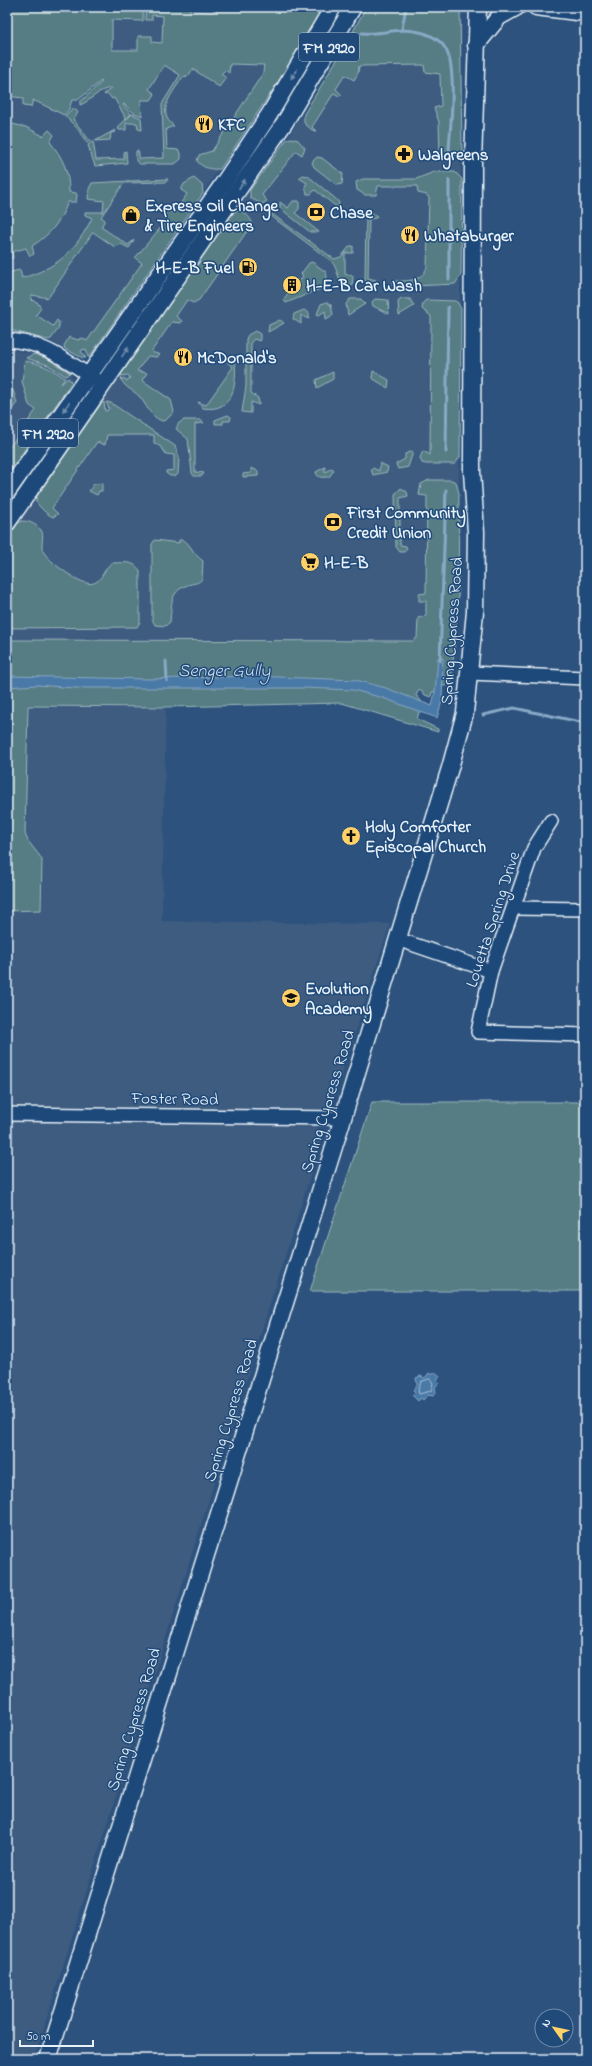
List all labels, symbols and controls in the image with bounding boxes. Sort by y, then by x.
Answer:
road number: FM 2920 [299,33,359,61]
one-way arrow [290,69,298,79]
restaurant icon: KFC [193,113,215,135]
place label: KFC [218,113,246,138]
pharmacy icon: Walgreens [393,143,415,165]
place label: Walgreens [418,143,489,170]
one-way arrow [238,179,246,189]
place label: Express Oil Change & Tire Engineers [144,194,280,241]
bank icon: Chase [305,201,327,223]
place label: Chase [330,201,374,226]
shop icon: Express Oil Change & Tire Engineers [120,204,142,226]
restaurant icon: Whataburger [399,224,421,246]
place label: Whataburger [424,224,515,251]
place label: H-E-B Fuel [155,256,234,281]
fuel station icon: H-E-B Fuel [237,256,259,278]
building icon: H-E-B Car Wash [281,274,303,296]
place label: H-E-B Car Wash [306,274,422,299]
restaurant icon: McDonald's [172,346,194,368]
place label: McDonald's [197,346,277,371]
one-way arrow [121,347,129,358]
one-way arrow [62,402,70,412]
road number: FM 2920 [18,419,78,447]
place label: First Community Credit Union [346,501,466,546]
bank icon: First Community Credit Union [322,511,344,533]
supermarket icon: H-E-B [299,551,321,573]
place label: H-E-B [324,551,369,576]
street label: Spring Cypress Road [435,556,472,706]
water label: Senger Gully [178,659,271,685]
place label: Holy Comforter Episcopal Church [365,815,486,860]
church icon: Holy Comforter Episcopal Church [340,825,362,847]
street label: Louetta Spring Drive [460,848,529,991]
place label: Evolution Academy [305,977,373,1024]
school or university icon: Evolution Academy [280,987,302,1009]
street label: Spring Cypress Road [295,1026,364,1177]
street label: Foster Road [130,1086,219,1113]
street label: Spring Cypress Road [198,1335,267,1486]
street label: Spring Cypress Road [101,1644,170,1795]
north arrow [534,2008,574,2048]
text: N [538,2016,555,2031]
scale bar [20,2022,93,2048]
text: 50 m [26,2028,50,2046]

